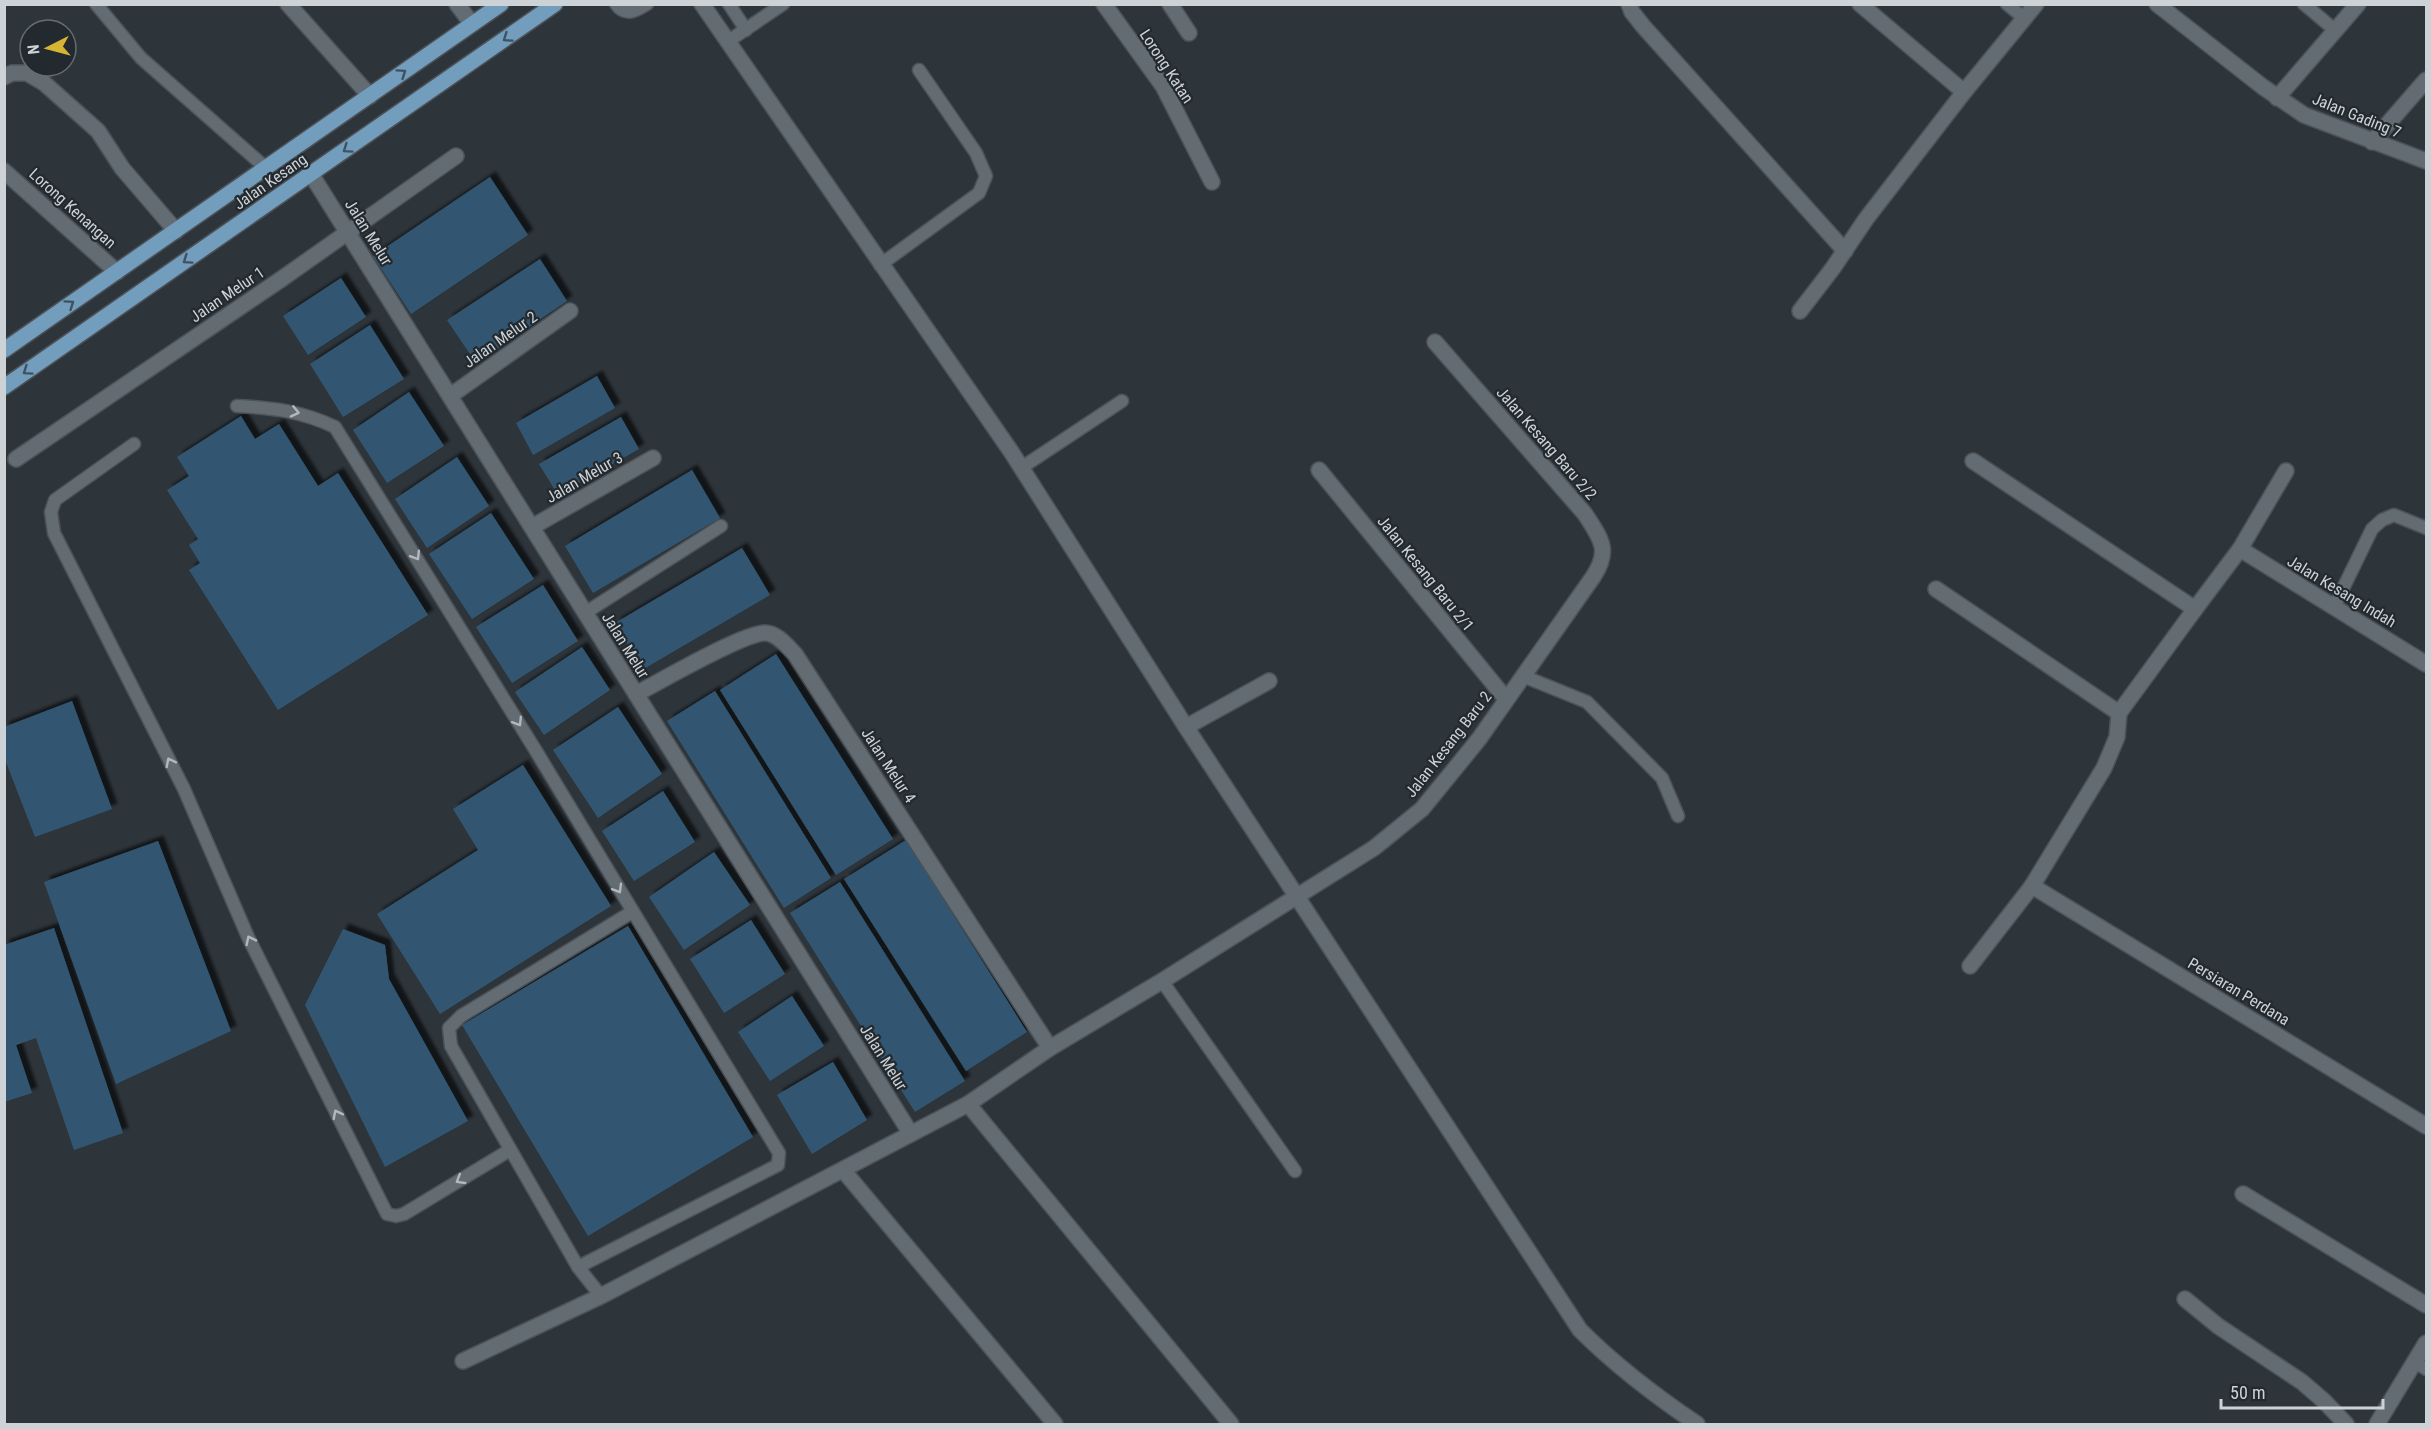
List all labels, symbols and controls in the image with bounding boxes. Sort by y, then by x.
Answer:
north arrow [18,18,78,78]
street label: Lorong Katan [1136,26,1197,107]
one-way arrow [503,31,514,42]
text: N [24,44,44,55]
one-way arrow [396,69,407,80]
street label: Jalan Gading 7 [2310,89,2404,142]
one-way arrow [343,142,354,153]
street label: Jalan Kesang [230,149,310,214]
street label: Lorong Kenangan [25,164,120,252]
street label: Jalan Melur [341,196,396,269]
one-way arrow [183,253,194,264]
street label: Jalan Melur 1 [186,263,268,326]
one-way arrow [63,300,74,311]
street label: Jalan Melur 2 [460,307,541,372]
one-way arrow [22,364,33,375]
street label: Jalan Kesang Baru 2/2 [1493,383,1601,504]
one-way arrow [290,404,300,417]
street label: Jalan Melur 3 [542,448,626,507]
street label: Jalan Kesang Baru 2/1 [1373,512,1478,635]
one-way arrow [408,550,420,560]
street label: Jalan Kesang Indah [2284,551,2400,631]
street label: Jalan Melur [598,609,653,682]
street label: Jalan Kesang Baru 2 [1401,688,1496,801]
one-way arrow [511,716,523,726]
street label: Jalan Melur 4 [857,724,920,806]
one-way arrow [165,757,177,768]
one-way arrow [611,883,623,893]
one-way arrow [245,935,257,946]
street label: Persiaran Perdana [2184,954,2293,1029]
street label: Jalan Melur [856,1021,911,1094]
one-way arrow [333,1110,344,1121]
one-way arrow [456,1173,466,1184]
scale bar [2221,1372,2383,1410]
text: 50 m [2230,1382,2265,1403]

